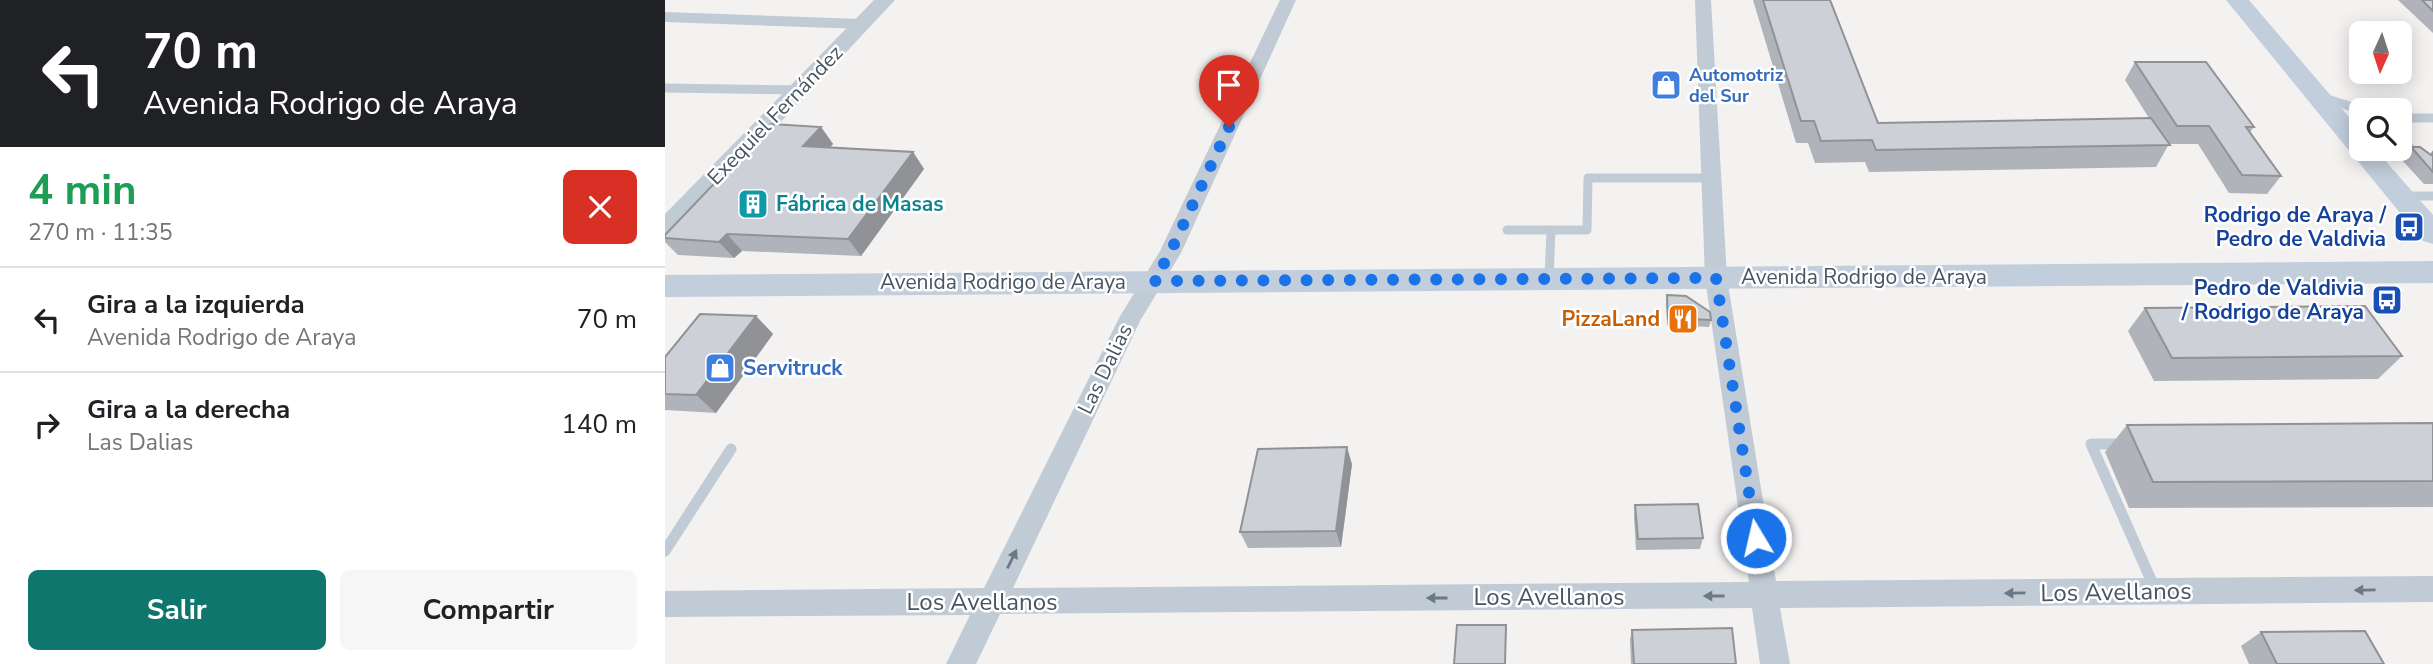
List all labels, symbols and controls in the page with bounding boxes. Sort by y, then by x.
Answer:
text: 70 m [143,18,258,85]
north arrow [2349,21,2411,84]
map controls [2349,21,2412,161]
icon: left [28,28,119,119]
street label: Exequiel Fernández [701,39,849,191]
pin [1199,55,1259,127]
place label: Automotriz del Sur [1689,63,1784,108]
icon: arrive [1210,66,1248,104]
shop icon: Automotriz del Sur [1649,68,1683,102]
text: Avenida Rodrigo de Araya [143,82,518,125]
button: search [2349,98,2412,161]
text: 4 min [28,162,137,219]
button: close [563,170,637,244]
building icon: Fábrica de Masas [736,187,770,221]
place label: Fábrica de Masas [776,190,943,218]
place label: Rodrigo de Araya / Pedro de Valdivia [2204,201,2386,253]
bus stop icon: Rodrigo de Araya / Pedro de Valdivia [2392,210,2426,244]
text: 270 m · 11:35 [28,217,173,248]
street label: Avenida Rodrigo de Araya [1741,263,1987,291]
street label: Avenida Rodrigo de Araya [880,268,1126,296]
place label: Pedro de Valdivia / Rodrigo de Araya [2181,274,2364,326]
bus stop icon: Pedro de Valdivia / Rodrigo de Araya [2370,283,2404,317]
text: Gira a la izquierda [87,287,305,322]
icon: left [28,301,66,339]
text: 70 m [577,302,637,337]
restaurant icon: PizzaLand [1666,302,1700,336]
place label: PizzaLand [1561,305,1660,333]
street label: Las Dalias [1071,319,1139,419]
text: Avenida Rodrigo de Araya [87,322,356,353]
shop icon: Servitruck [703,351,737,385]
place label: Servitruck [743,354,843,382]
text: Gira a la derecha [87,392,290,427]
icon: right [28,406,66,444]
text: 140 m [561,407,637,442]
text: Las Dalias [87,427,193,458]
position arrow [1719,501,1793,575]
one-way arrow [1007,549,1018,569]
button: Salir [28,570,326,650]
button: Compartir [340,570,637,650]
street label: Los Avellanos [2040,575,2192,609]
street label: Los Avellanos [1473,581,1625,613]
one-way arrow [2354,584,2376,596]
street label: Los Avellanos [906,586,1058,618]
one-way arrow [2004,587,2026,599]
one-way arrow [1703,590,1725,602]
one-way arrow [1426,592,1448,604]

